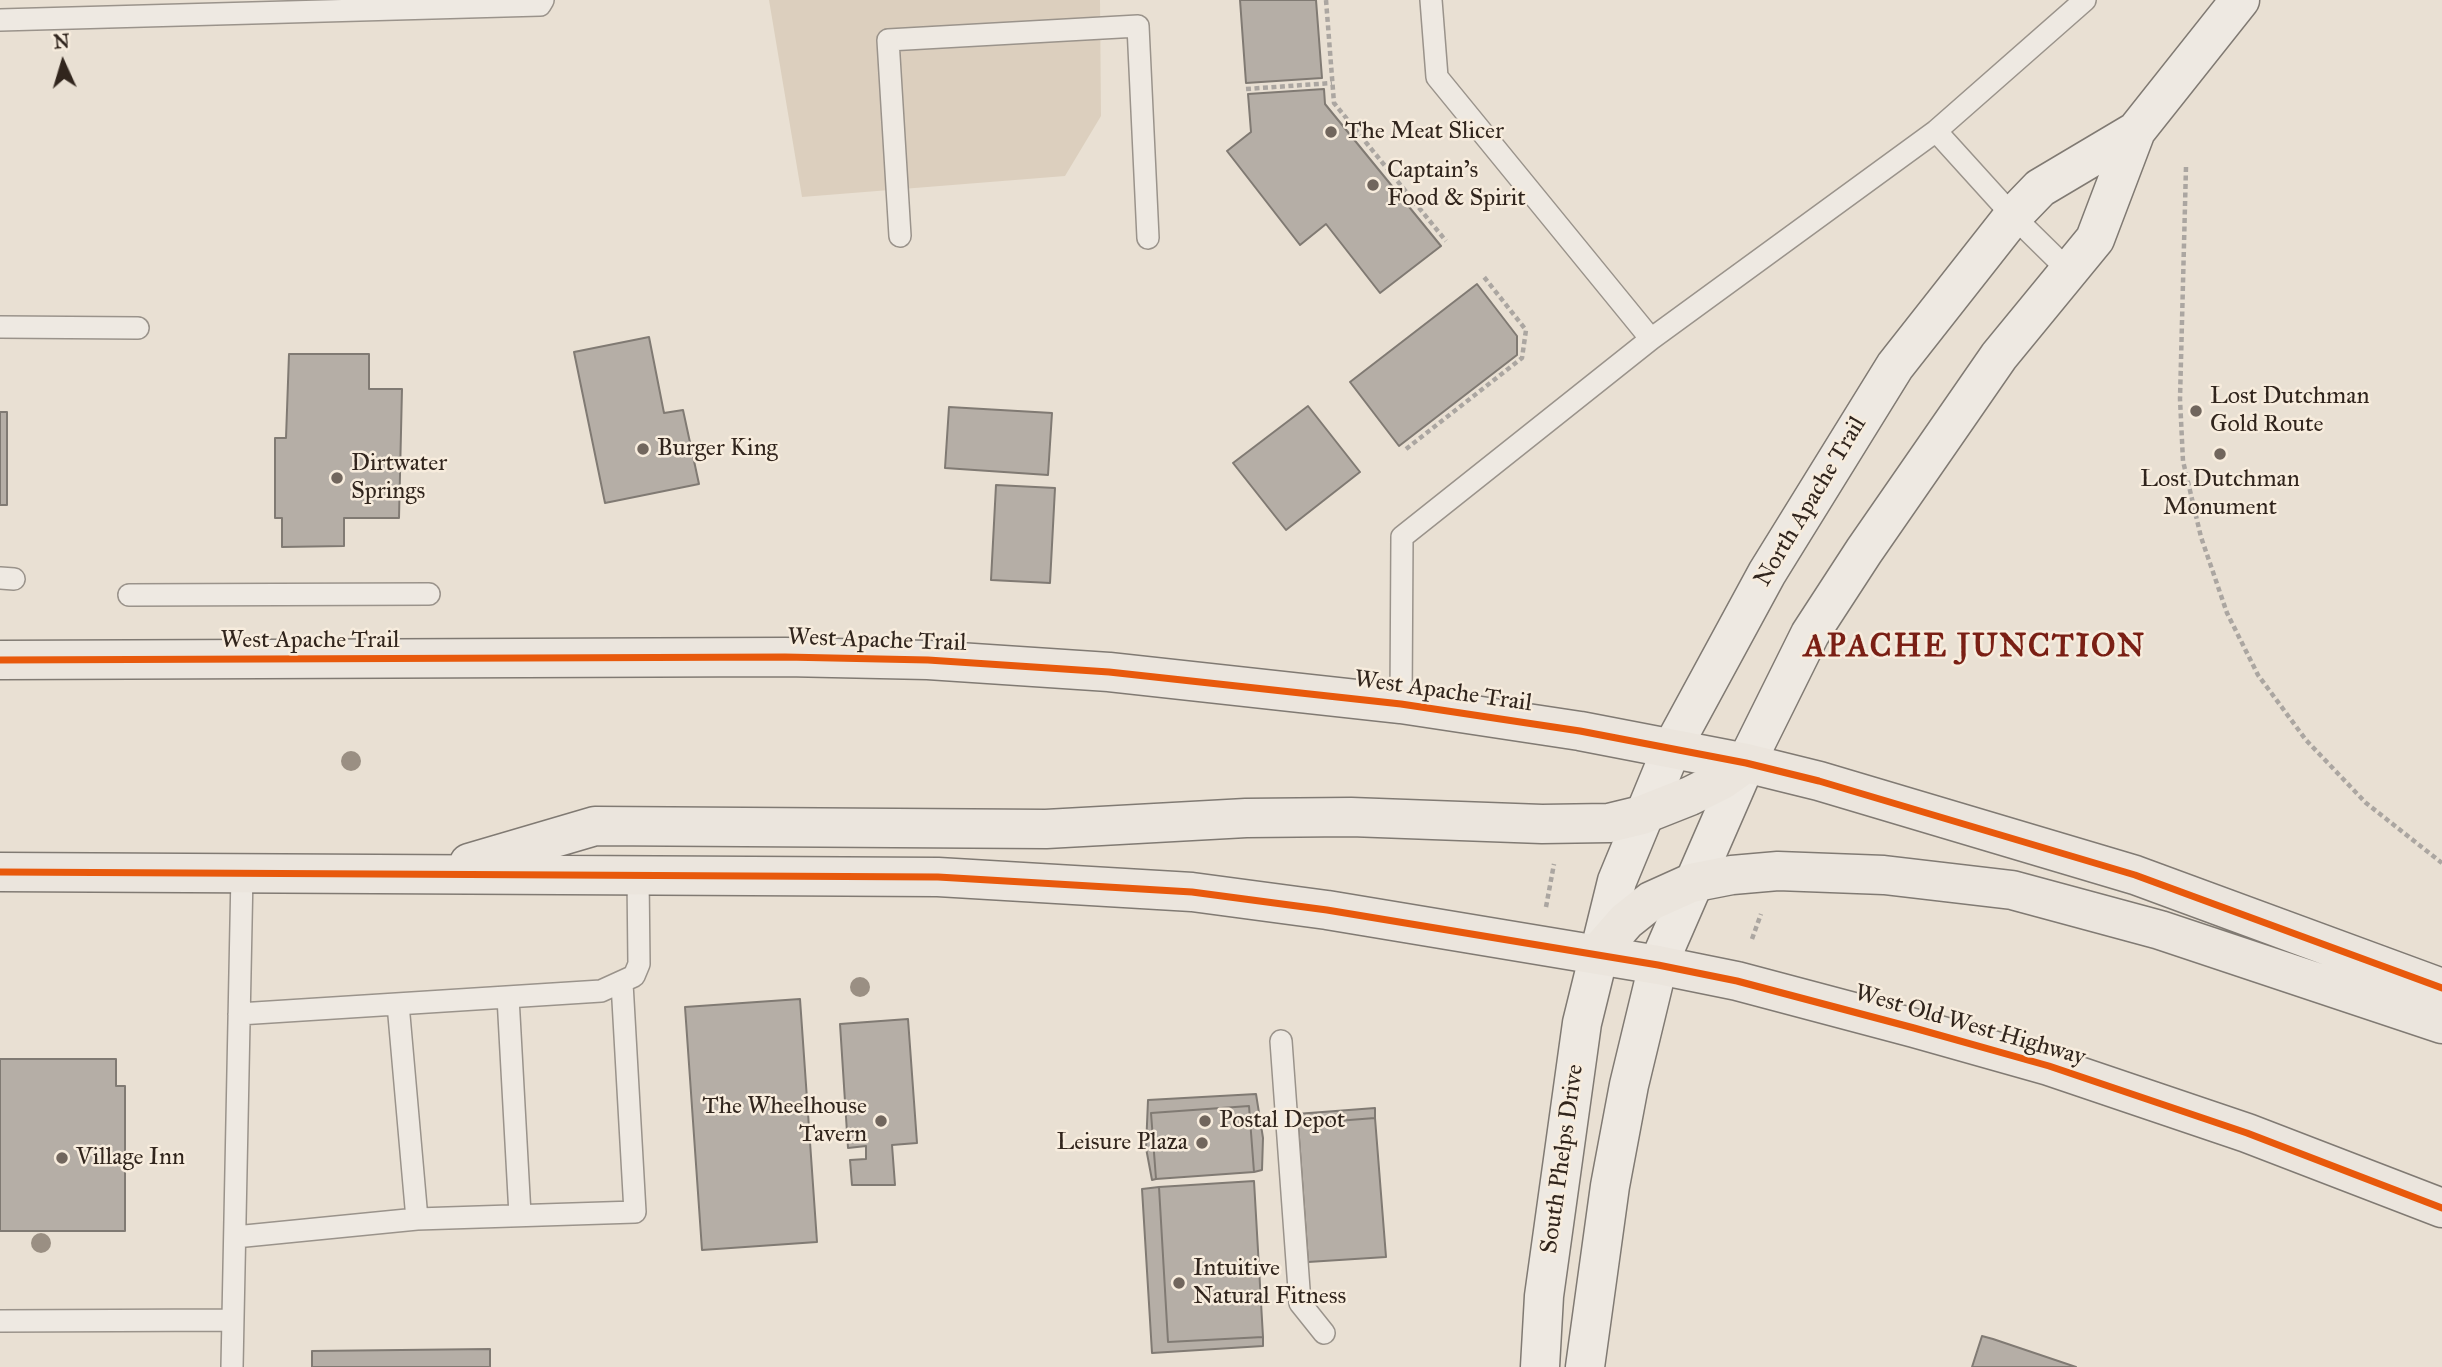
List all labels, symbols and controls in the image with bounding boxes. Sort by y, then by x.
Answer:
north arrow [28,28,98,98]
text: N [53,30,70,54]
place label: The Meat Slicer [1345,118,1504,146]
marker: The Meat Slicer [1323,124,1339,140]
place label: Captain's Food & Spirit [1387,157,1526,213]
marker: Captain's Food & Spirit [1365,177,1381,193]
place label: Lost Dutchman Gold Route [2210,383,2369,439]
marker: Lost Dutchman Gold Route [2188,403,2204,419]
street label: North Apache Trail [1749,412,1873,592]
place label: Burger King [657,435,778,463]
marker: Burger King [635,441,651,457]
marker: Lost Dutchman Monument [2212,446,2228,462]
place label: Dirtwater Springs [351,450,447,506]
place label: Lost Dutchman Monument [2140,466,2300,522]
marker: Dirtwater Springs [329,470,345,486]
street label: West Apache Trail [787,623,967,659]
street label: West Apache Trail [220,627,400,655]
district label: APACHE JUNCTION [1806,629,2144,667]
street label: West Apache Trail [1352,665,1534,719]
street label: West Old West Highway [1851,979,2089,1073]
street label: South Phelps Drive [1535,1063,1591,1255]
place label: The Wheelhouse Tavern [702,1093,867,1149]
place label: Postal Depot [1219,1107,1345,1135]
marker: The Wheelhouse Tavern [873,1113,889,1129]
marker: Postal Depot [1197,1113,1213,1129]
place label: Leisure Plaza [1057,1129,1188,1157]
marker: Leisure Plaza [1194,1135,1210,1151]
place label: Village Inn [76,1144,185,1172]
marker: Village Inn [54,1150,70,1166]
place label: Intuitive Natural Fitness [1193,1255,1346,1311]
marker: Intuitive Natural Fitness [1171,1275,1187,1291]

